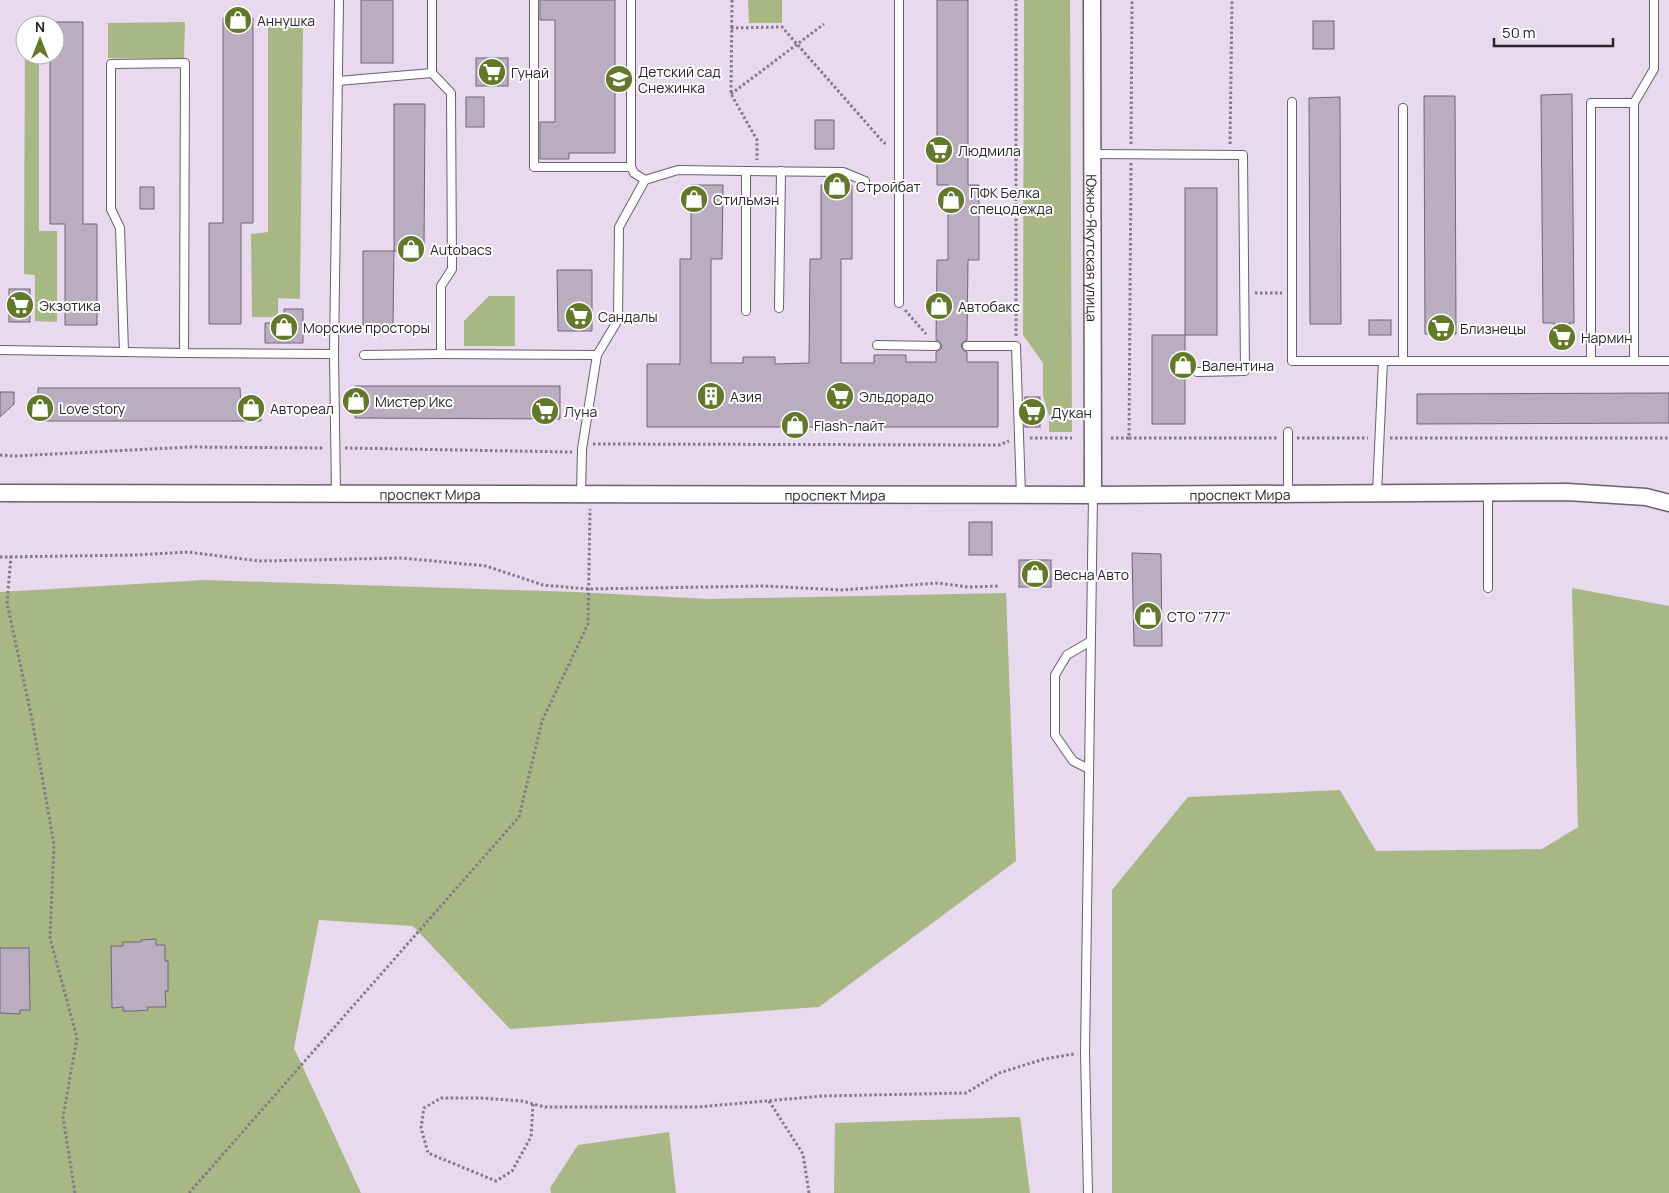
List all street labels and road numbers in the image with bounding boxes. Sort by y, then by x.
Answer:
street label: Южно-Якутская улица [1083,174,1102,322]
street label: проспект Мира [379,484,481,503]
street label: проспект Мира [1189,484,1291,504]
street label: проспект Мира [784,485,886,504]

